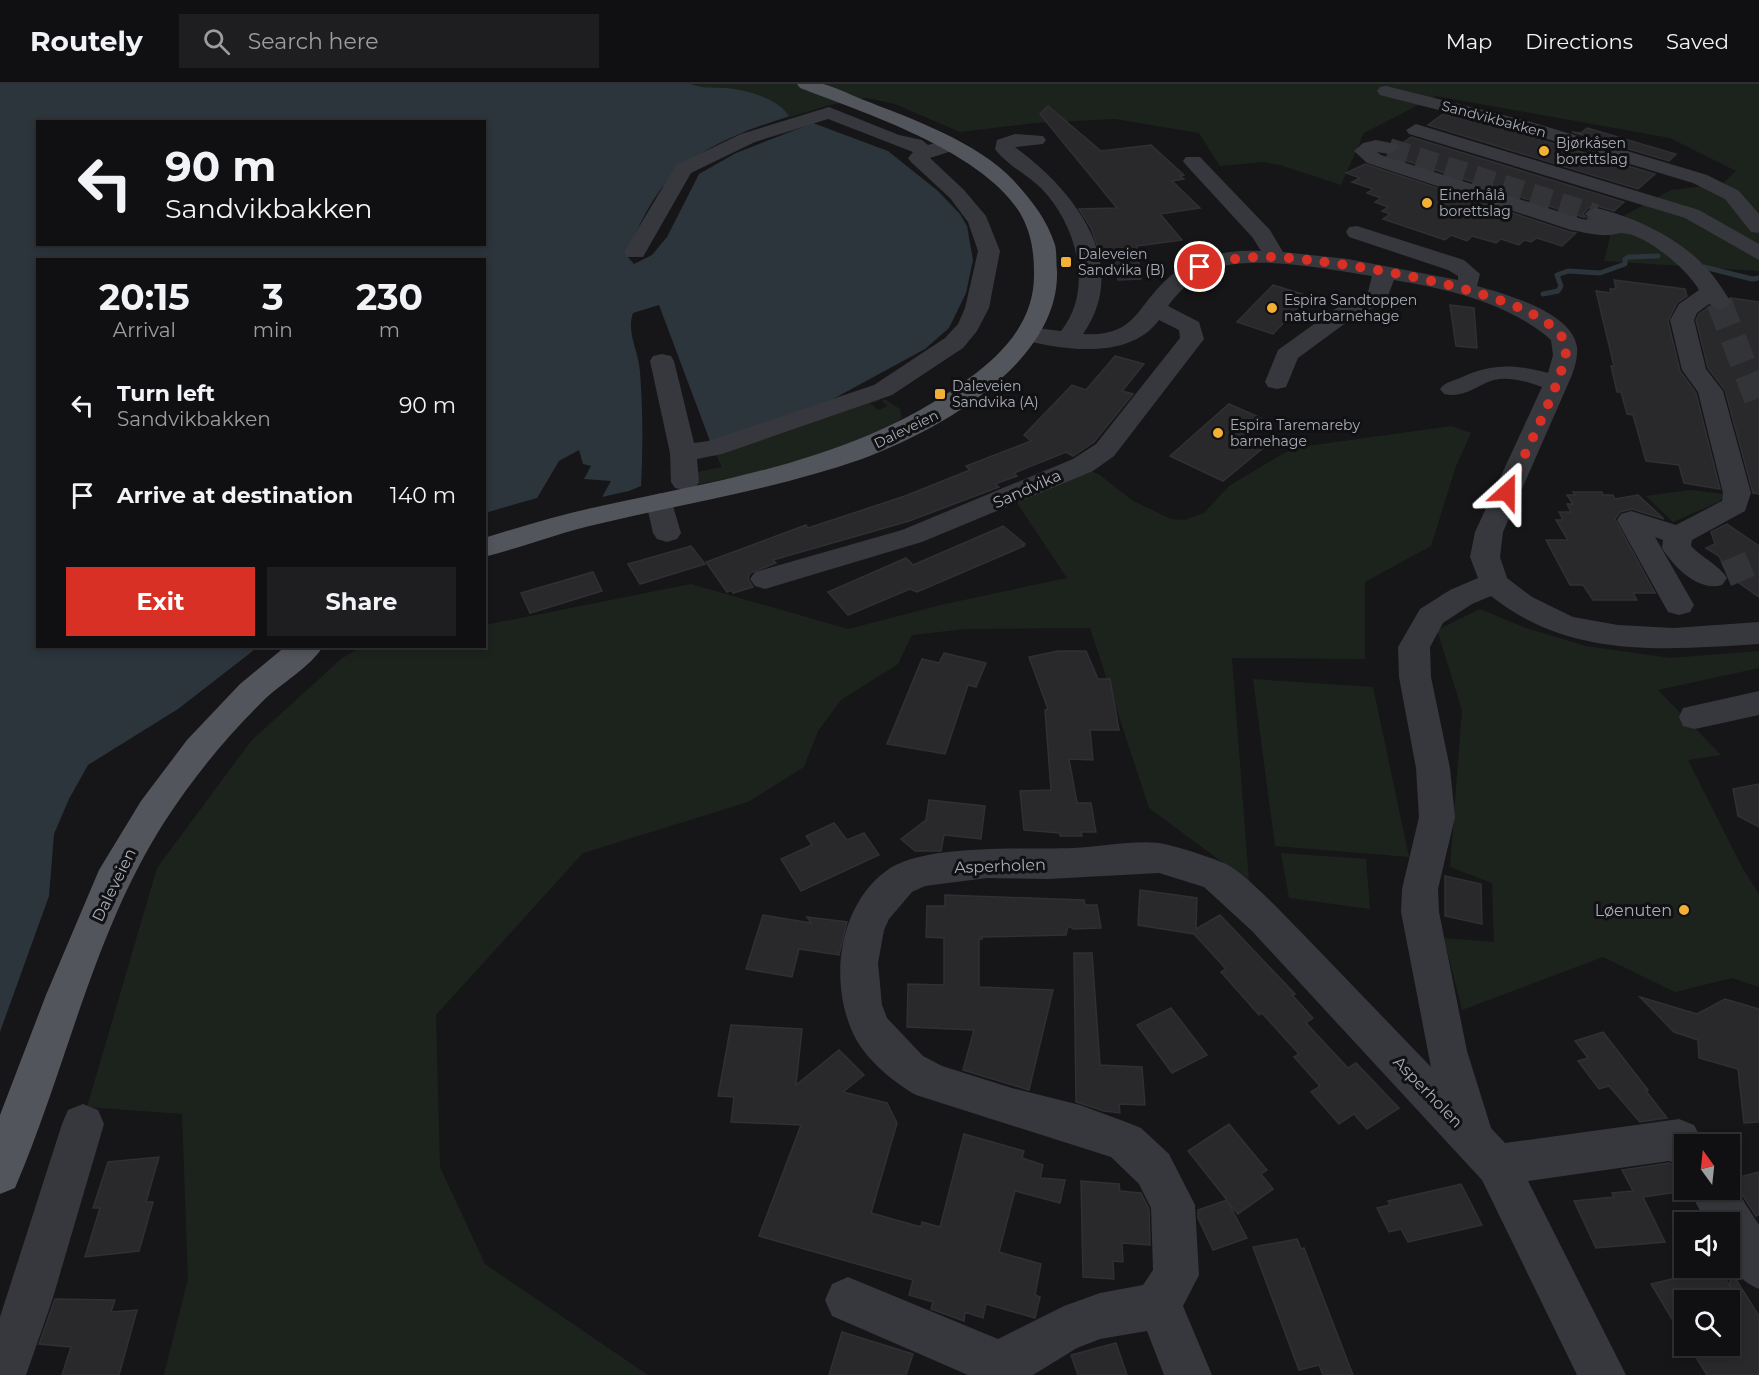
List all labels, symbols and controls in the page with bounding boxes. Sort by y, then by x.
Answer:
search box [179,14,599,68]
text: Routely [30,24,143,58]
icon: search [200,25,233,58]
text: Search here [248,28,379,55]
text: Map [1446,29,1492,54]
text: Directions [1525,29,1633,54]
text: Saved [1666,29,1729,54]
street label: Sandvikbakken [1440,96,1548,142]
place label: Bjørkåsen borettslag [1556,134,1628,168]
text: 90 m [165,140,276,192]
icon: left [66,144,144,222]
marker: Bjørkåsen borettslag [1537,144,1551,158]
place label: Einerhålå borettslag [1439,186,1511,220]
text: Sandvikbakken [165,192,373,225]
marker: Einerhålå borettslag [1420,196,1434,210]
pin [1174,241,1225,292]
place label: Daleveien Sandvika (B) [1078,245,1165,279]
icon: arrive [1183,250,1216,283]
marker: Daleveien Sandvika (B) [1059,255,1073,269]
text: 20:15 [99,275,190,319]
text: 3 [262,275,283,319]
text: 230 [356,275,423,319]
place label: Espira Sandtoppen naturbarnehage [1284,291,1417,325]
marker: Espira Sandtoppen naturbarnehage [1265,301,1279,315]
text: Arrival [113,318,176,342]
text: min [253,318,293,342]
text: m [379,318,400,342]
place label: Daleveien Sandvika (A) [952,377,1039,411]
text: Turn left [117,380,215,407]
marker: Daleveien Sandvika (A) [933,387,947,401]
icon: left [66,389,99,422]
text: 90 m [399,392,456,419]
street label: Daleveien [871,406,941,452]
text: Sandvikbakken [117,407,271,431]
place label: Espira Taremareby barnehage [1230,416,1360,450]
marker: Espira Taremareby barnehage [1211,426,1225,440]
position arrow [1475,460,1539,524]
street label: Sandvika [990,466,1064,512]
icon: arrive [66,479,99,512]
text: Arrive at destination [117,482,353,509]
text: 140 m [390,482,456,509]
button: Exit [66,567,255,636]
button: Share [267,567,456,636]
street label: Daleveien [88,845,140,925]
street label: Asperholen [954,855,1046,877]
place label: Løenuten [1595,901,1672,920]
marker: Løenuten [1677,903,1691,917]
street label: Asperholen [1389,1052,1467,1132]
north arrow [1674,1134,1740,1200]
map controls [1674,1134,1740,1356]
button: sound [1674,1212,1740,1278]
button: search [1674,1290,1740,1356]

